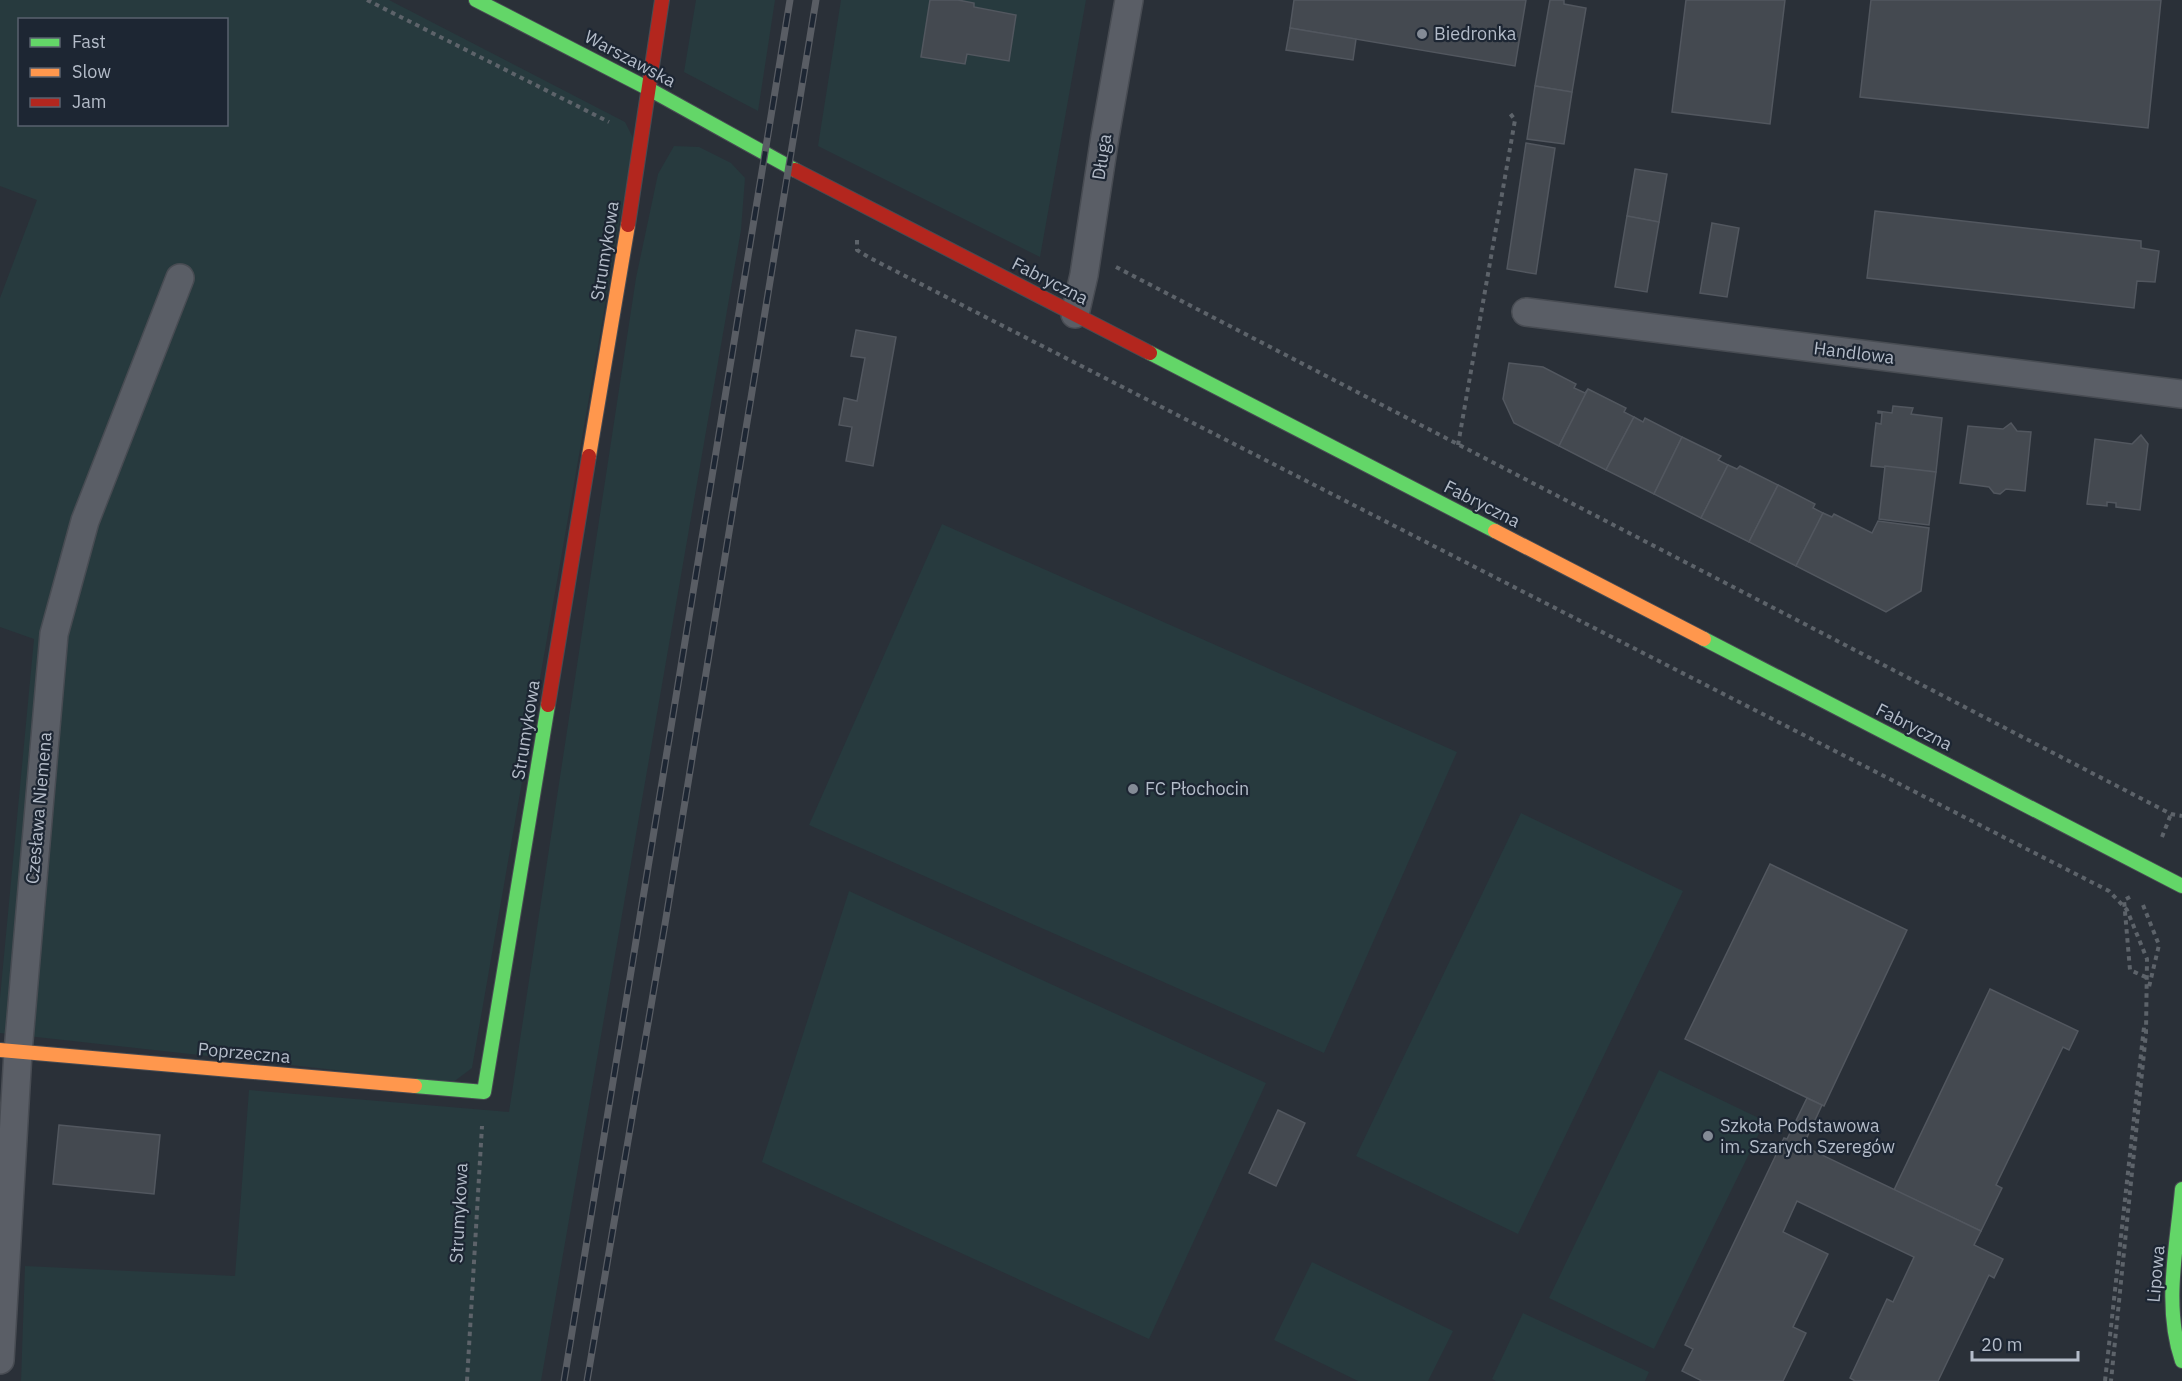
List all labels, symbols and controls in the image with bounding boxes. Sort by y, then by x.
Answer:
legend [18,18,228,126]
place label: Biedronka [1434,22,1517,45]
street label: Warszawska [581,25,680,92]
marker: Biedronka [1415,27,1429,41]
text: Fast [72,30,106,53]
text: Slow [72,60,111,83]
text: Jam [72,90,107,113]
street label: Długa [1087,132,1117,182]
street label: Strumykowa [585,199,624,302]
street label: Fabryczna [1008,252,1092,310]
street label: Handlowa [1812,336,1896,369]
street label: Fabryczna [1440,475,1524,533]
street label: Strumykowa [506,678,545,781]
street label: Fabryczna [1872,698,1956,756]
street label: Czesława Niemena [20,731,57,885]
place label: FC Płochocin [1145,777,1249,800]
marker: FC Płochocin [1126,782,1140,796]
street label: Poprzeczna [197,1037,292,1068]
place label: Szkoła Podstawowa im. Szarych Szeregów [1720,1114,1895,1158]
marker: Szkoła Podstawowa im. Szarych Szeregów [1701,1129,1715,1143]
street label: Strumykowa [444,1162,473,1264]
street label: Lipowa [2142,1244,2169,1303]
scale bar [1972,1324,2078,1362]
text: 20 m [1981,1333,2023,1356]

